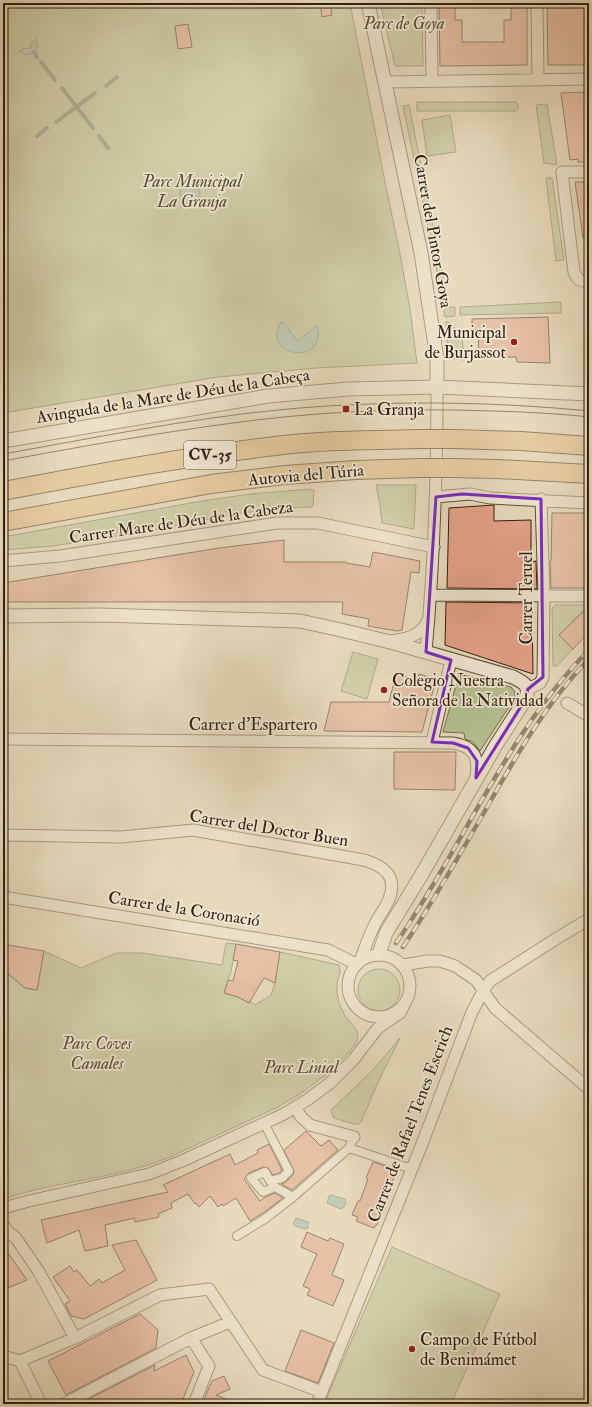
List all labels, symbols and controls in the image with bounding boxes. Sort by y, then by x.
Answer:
park label: Parc de Goya [362,13,445,34]
street label: Carrer del Pintor Goya [408,152,457,311]
park label: Parc Municipal La Granja [141,171,243,212]
place label: Municipal de Burjassot [424,322,507,363]
marker: Municipal de Burjassot [509,337,519,347]
street label: Avinguda de la Mare de Déu de la Cabeça [34,364,312,428]
place label: La Granja [354,399,425,420]
marker: La Granja [341,404,351,414]
road number: CV-35 [184,441,236,469]
street label: Autovia del Túria [246,459,366,491]
street label: Carrer Mare de Déu de la Cabeza [68,496,295,548]
street label: Carrer Teruel [516,551,537,645]
place label: Colegio Nuestra Señora de la Natividad [392,670,544,711]
marker: Colegio Nuestra Señora de la Natividad [379,685,389,695]
street label: Carrer d'Espartero [189,714,317,736]
street label: Carrer del Doctor Buen [188,805,350,851]
street label: Carrer de la Coronació [107,887,261,931]
street label: Carrer de Rafael Tenes Escrich [363,1023,457,1225]
park label: Parc Coves Camales [61,1033,132,1074]
park label: Parc Linial [263,1057,340,1078]
place label: Campo de Fútbol de Benimámet [420,1329,538,1370]
marker: Campo de Fútbol de Benimámet [407,1344,417,1354]

